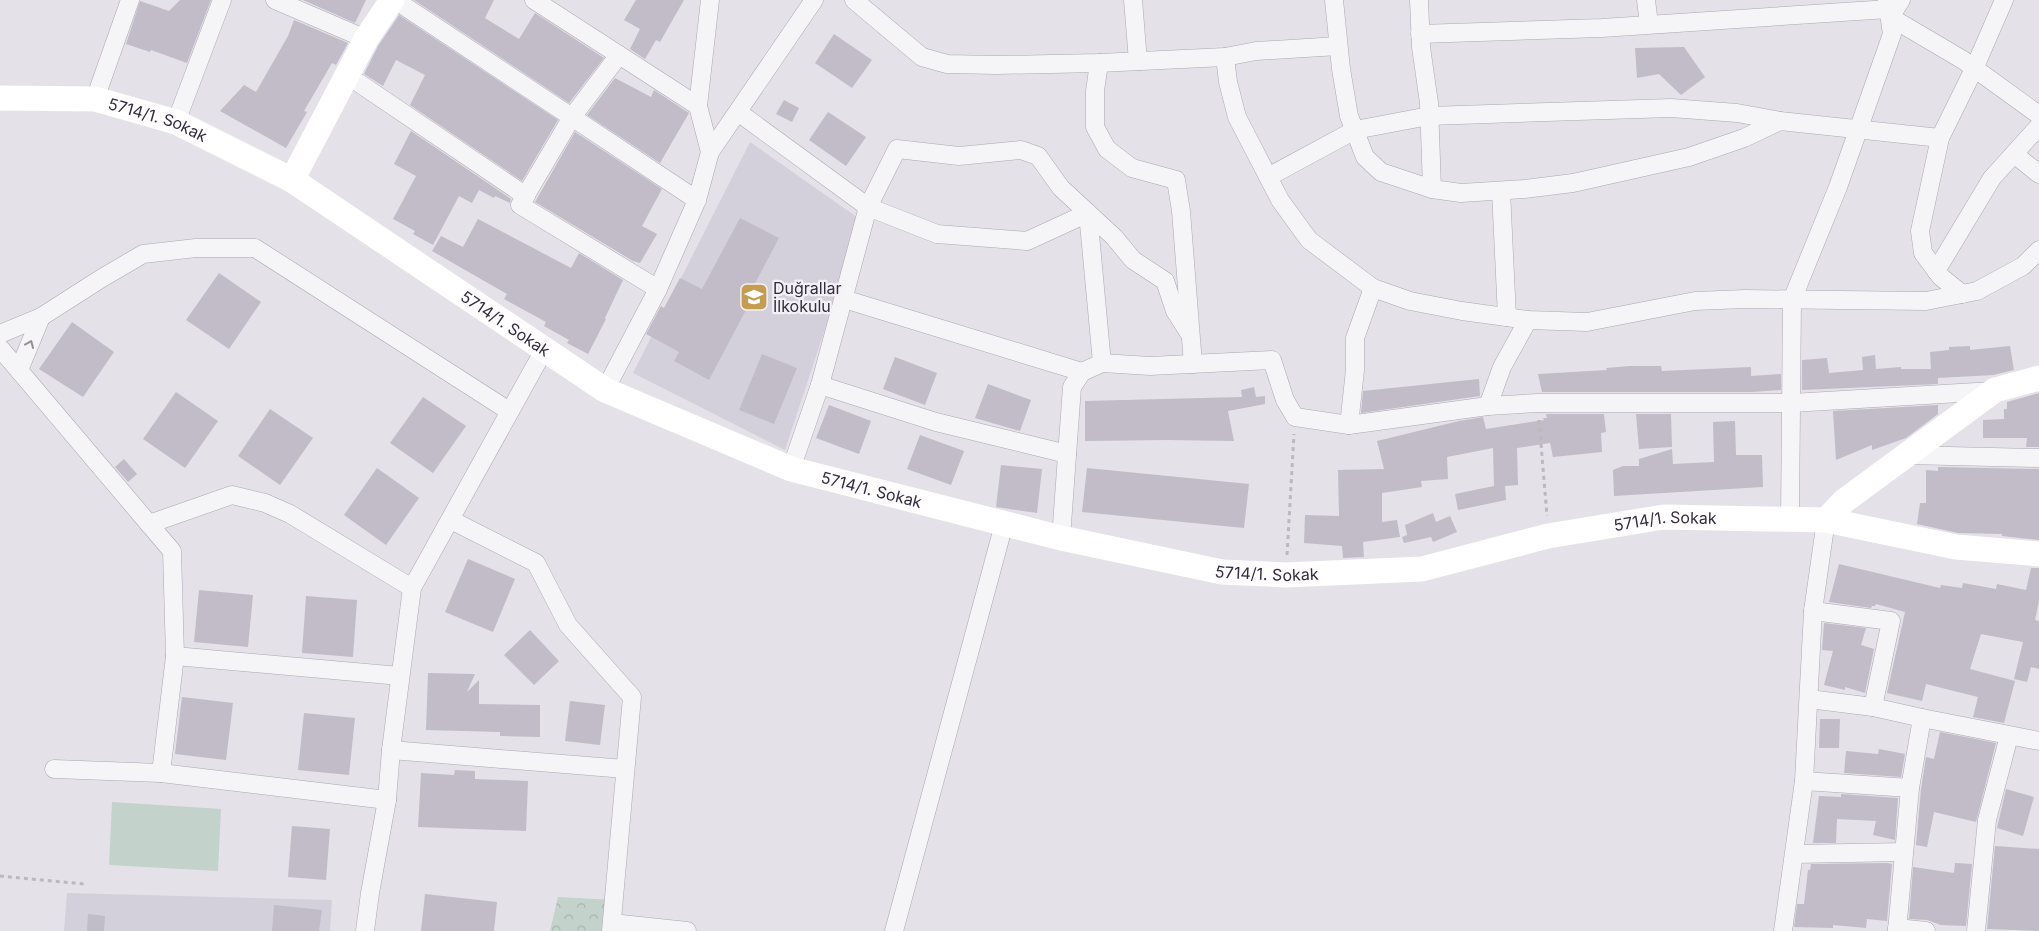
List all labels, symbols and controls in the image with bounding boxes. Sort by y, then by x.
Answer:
street label: 5714/1. Sokak [106,93,211,146]
place label: Duğrallar İlkokulu [773,278,842,316]
school or university icon: Duğrallar İlkokulu [739,282,769,312]
street label: 5714/1. Sokak [457,286,554,360]
one-way arrow [24,340,34,348]
street label: 5714/1. Sokak [819,467,924,512]
street label: 5714/1. Sokak [1612,507,1717,535]
street label: 5714/1. Sokak [1213,561,1319,585]

